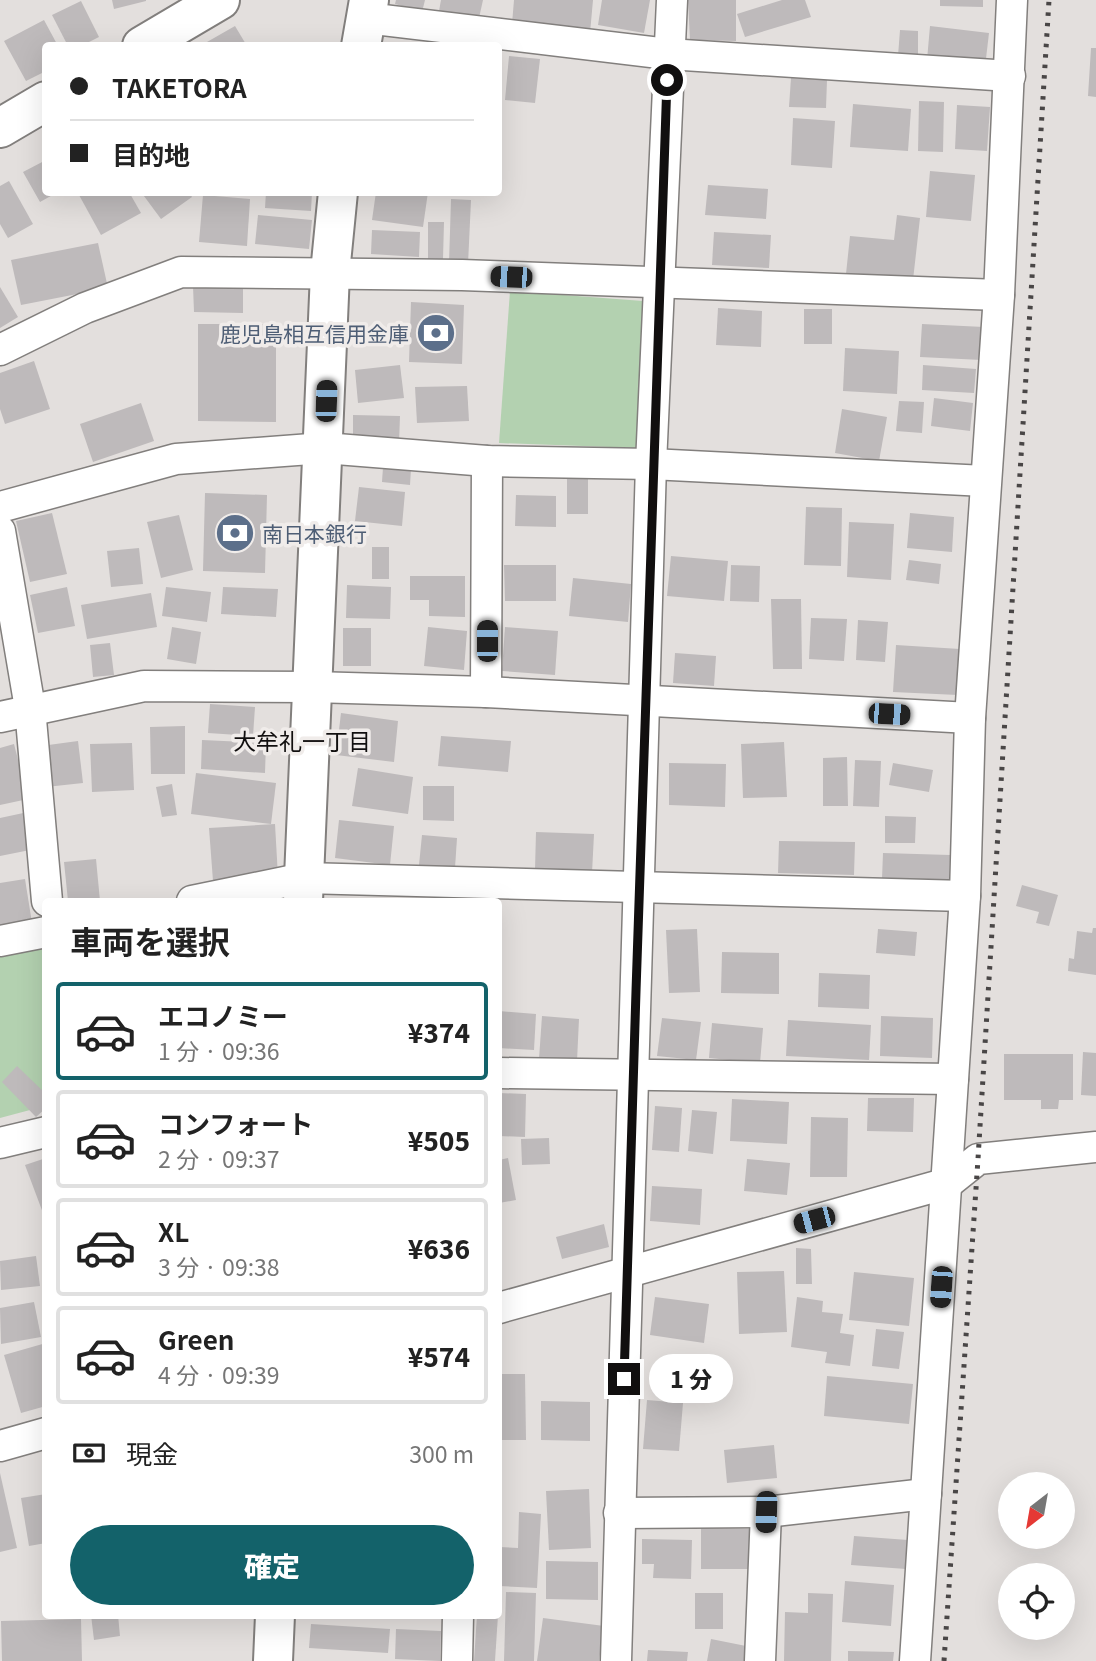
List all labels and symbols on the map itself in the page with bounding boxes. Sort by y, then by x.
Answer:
route start [651,64,683,96]
car [490,266,533,288]
bank icon: 鹿児島相互信用金庫 [415,312,457,354]
place label: 鹿児島相互信用金庫 [220,318,409,348]
car [315,380,338,422]
bank icon: 南日本銀行 [214,512,256,554]
place label: 南日本銀行 [262,518,367,548]
car [477,620,498,662]
car [868,702,911,726]
district label: 大牟礼一丁目 [233,723,371,757]
car [791,1204,838,1236]
car [930,1265,953,1309]
callout: 1 分 [648,1354,732,1404]
route end [608,1363,640,1395]
north arrow [998,1472,1074,1549]
car [755,1491,778,1533]

